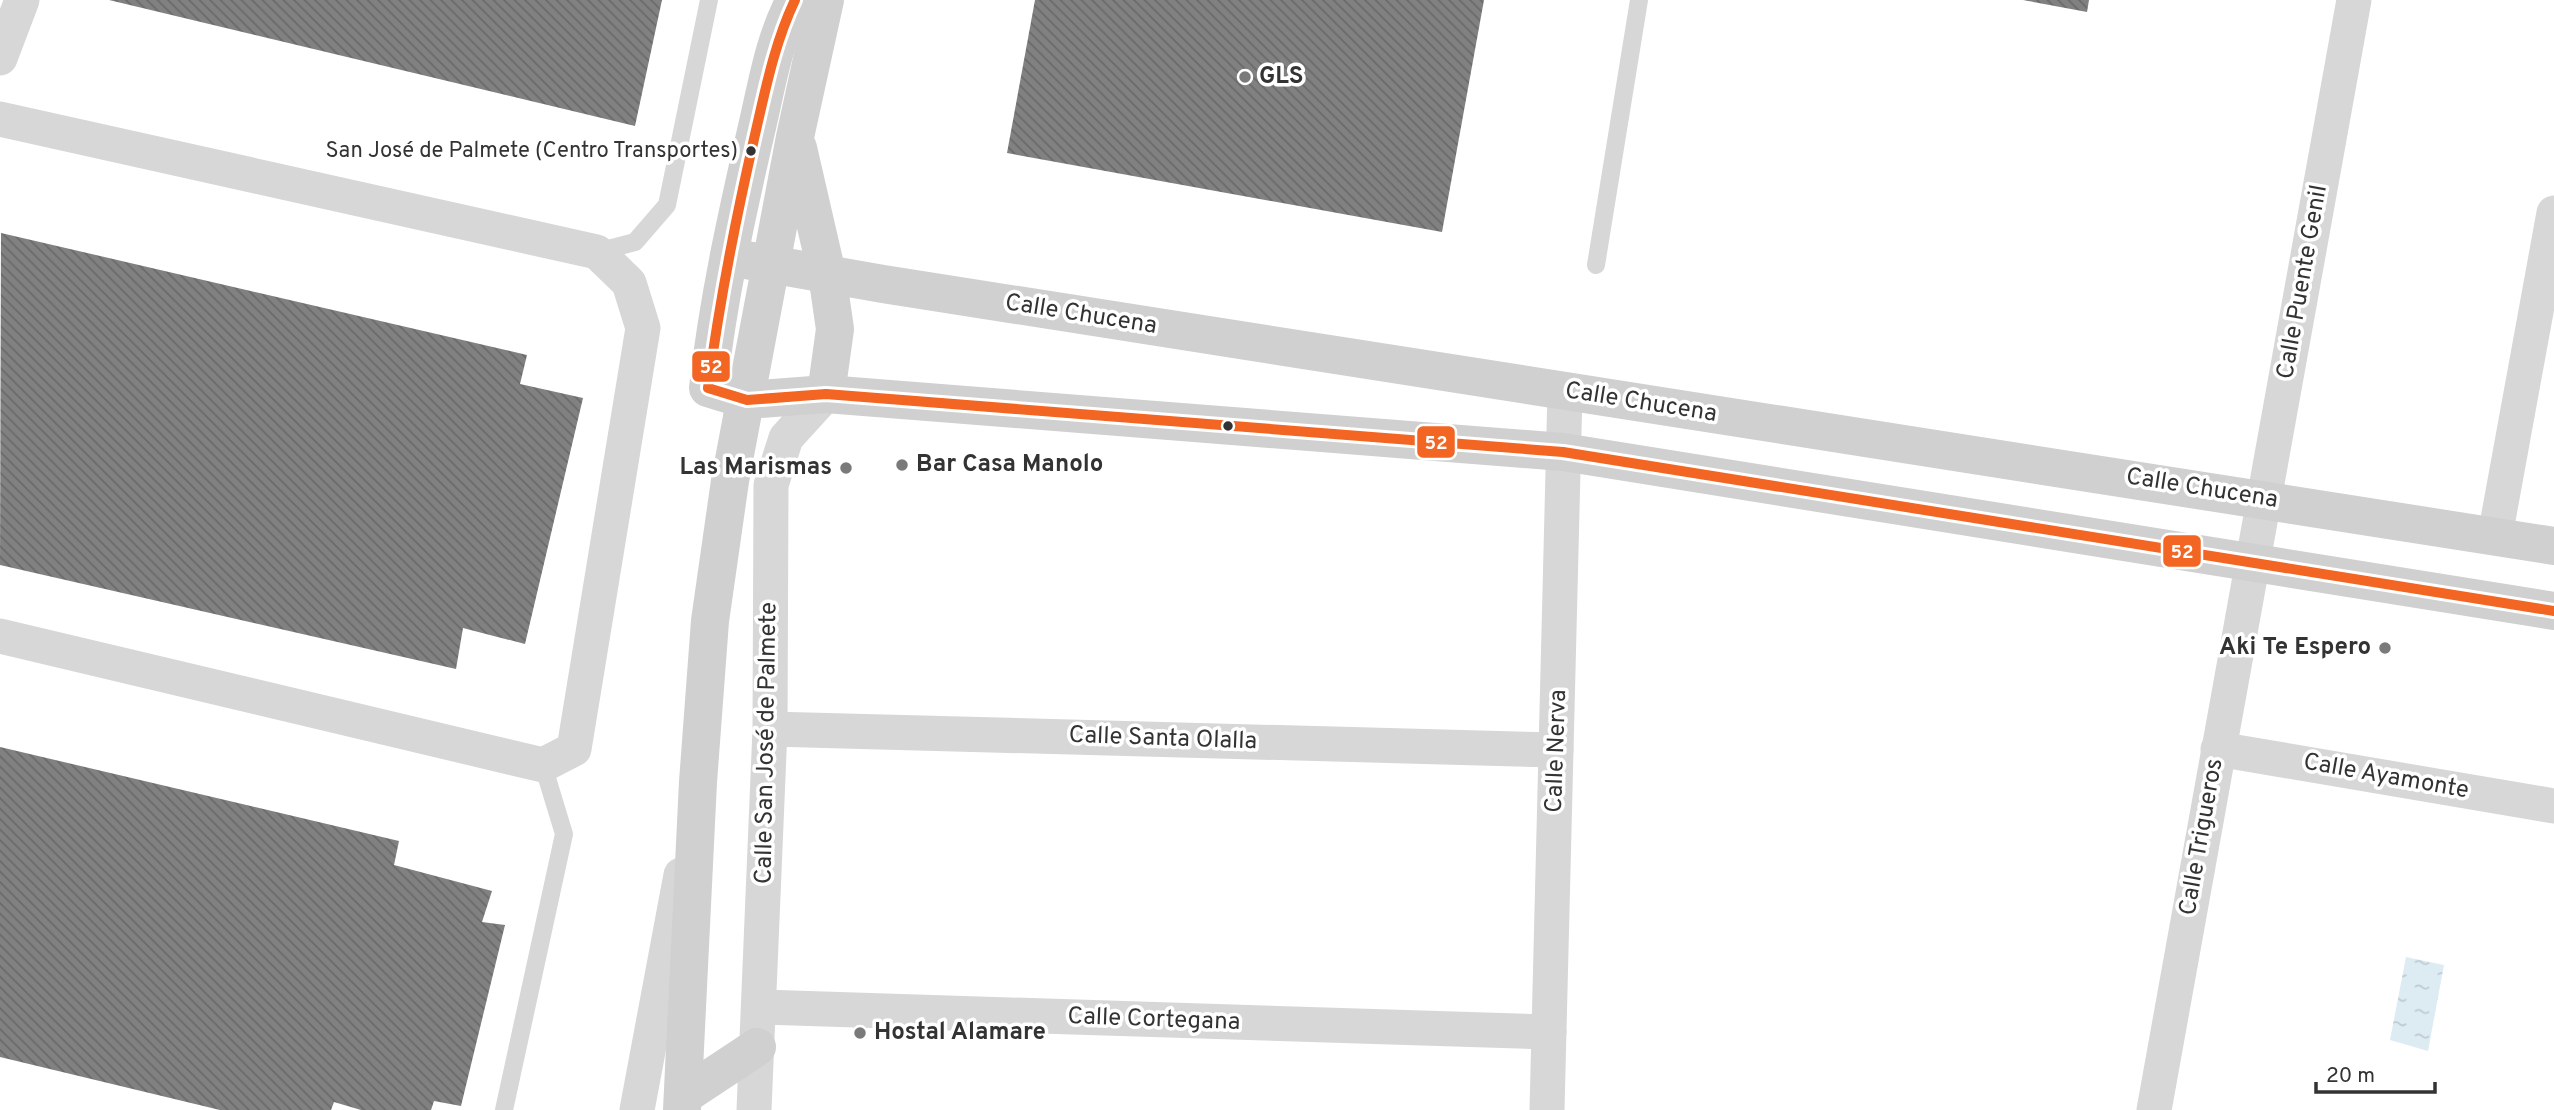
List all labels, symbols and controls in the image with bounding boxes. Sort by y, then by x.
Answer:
place label: GLS [1259,62,1303,92]
marker: GLS [1237,69,1253,85]
place label: San José de Palmete (Centro Transportes) [325,138,738,165]
marker: San José de Palmete (Centro Transportes) [744,144,758,158]
street label: Calle Puente Genil [2271,183,2335,381]
street label: Calle Chucena [1003,288,1159,342]
line badge: 52 [691,350,731,383]
text: 52 [699,356,723,380]
street label: Calle Chucena [1563,376,1719,430]
unlabelled marker [1221,419,1235,433]
line badge: 52 [1416,425,1456,459]
text: 52 [1424,432,1448,456]
place label: Bar Casa Manolo [916,450,1103,480]
place label: Las Marismas [680,453,832,483]
marker: Bar Casa Manolo [894,457,910,473]
marker: Las Marismas [838,460,854,476]
street label: Calle Chucena [2124,462,2280,516]
line badge: 52 [2162,534,2202,568]
text: 52 [2170,541,2194,565]
street label: Calle San José de Palmete [750,602,784,884]
place label: Aki Te Espero [2219,633,2371,663]
marker: Aki Te Espero [2377,640,2393,656]
street label: Calle Nerva [1540,689,1574,813]
street label: Calle Santa Olalla [1068,721,1258,757]
street label: Calle Ayamonte [2301,748,2471,806]
street label: Calle Trigueros [2173,756,2231,918]
street label: Calle Cortegana [1067,1002,1241,1038]
place label: Hostal Alamare [874,1018,1046,1048]
marker: Hostal Alamare [852,1025,868,1041]
scale bar [2316,1050,2435,1094]
text: 20 m [2326,1063,2375,1090]

